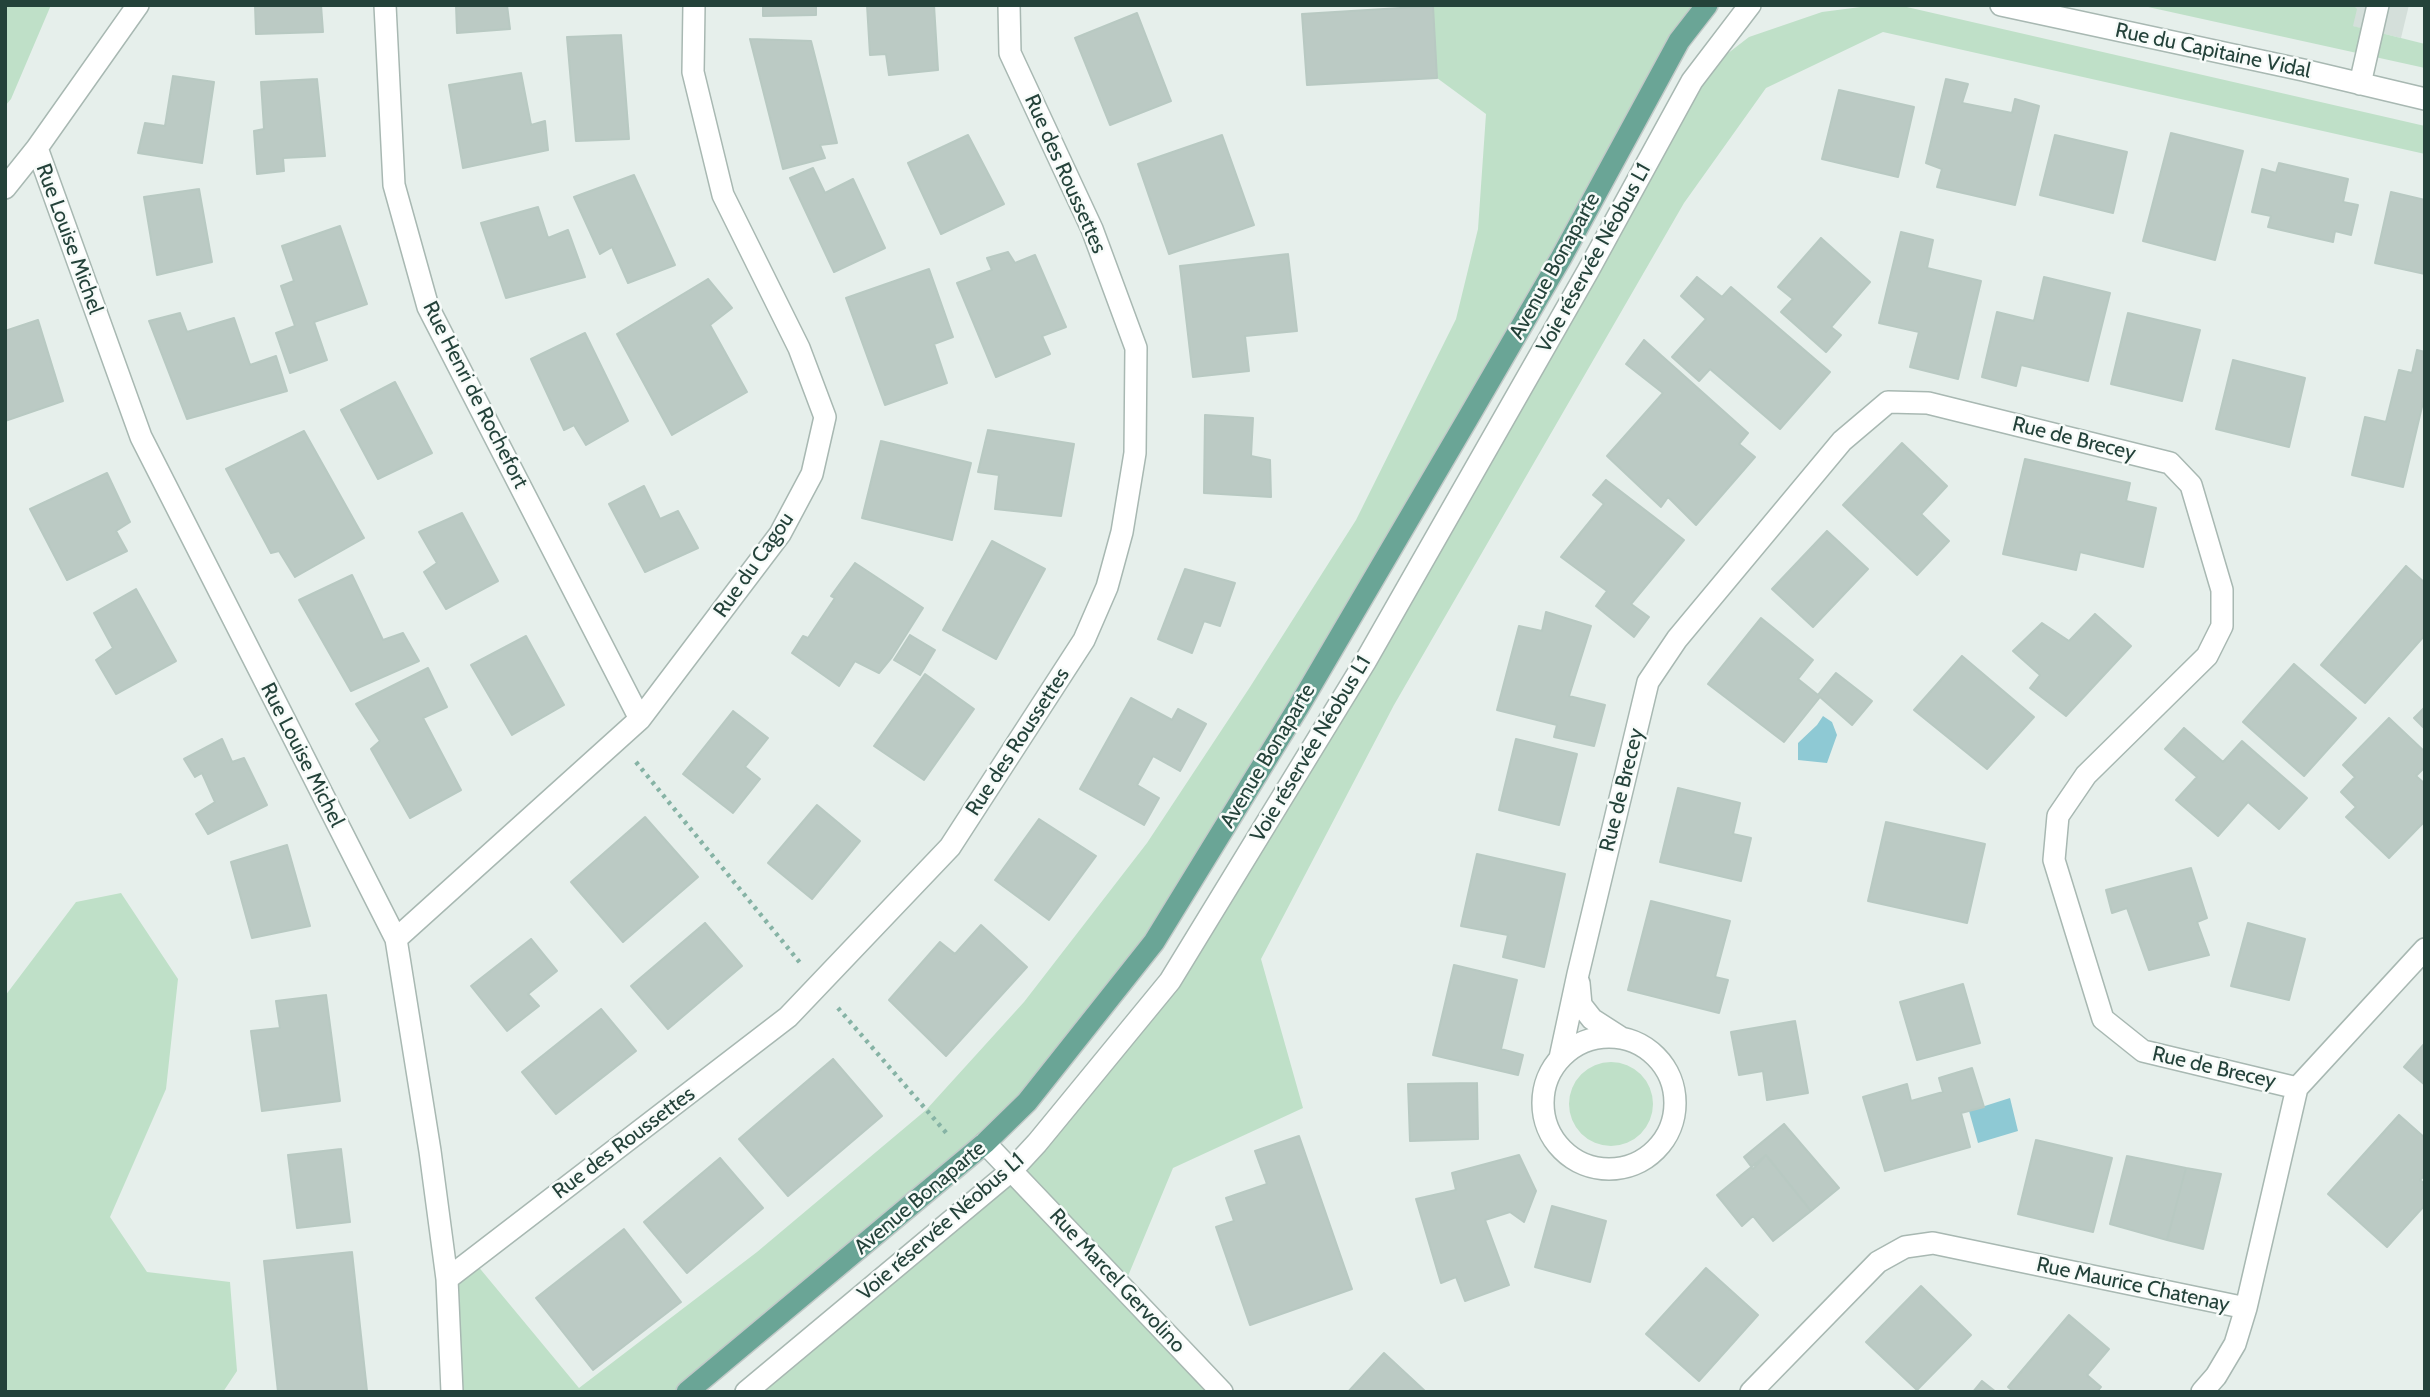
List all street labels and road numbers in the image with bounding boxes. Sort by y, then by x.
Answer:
street label: Rue du Capitaine Vidal [2113,18,2313,84]
street label: Rue des Roussettes [1019,91,1111,257]
street label: Voie réservée Néobus L1 [1531,159,1657,357]
street label: Rue Louise Michel [30,160,108,318]
street label: Avenue Bonaparte [1504,188,1606,344]
street label: Rue Henri de Rochefort [417,297,533,493]
street label: Rue de Brecey [2010,412,2138,466]
street label: Rue du Cagou [709,508,799,622]
street label: Voie réservée Néobus L1 [1245,651,1377,847]
street label: Rue des Roussettes [961,663,1075,821]
street label: Rue Louise Michel [255,679,349,831]
street label: Avenue Bonaparte [1215,679,1321,833]
street label: Rue de Brecey [1595,726,1649,854]
street label: Rue de Brecey [2150,1042,2278,1094]
street label: Rue des Roussettes [548,1081,700,1205]
street label: Avenue Bonaparte [849,1136,991,1260]
street label: Voie réservée Néobus L1 [853,1148,1029,1306]
street label: Rue Marcel Gervolino [1044,1204,1190,1358]
street label: Rue Maurice Chatenay [2034,1252,2232,1318]

